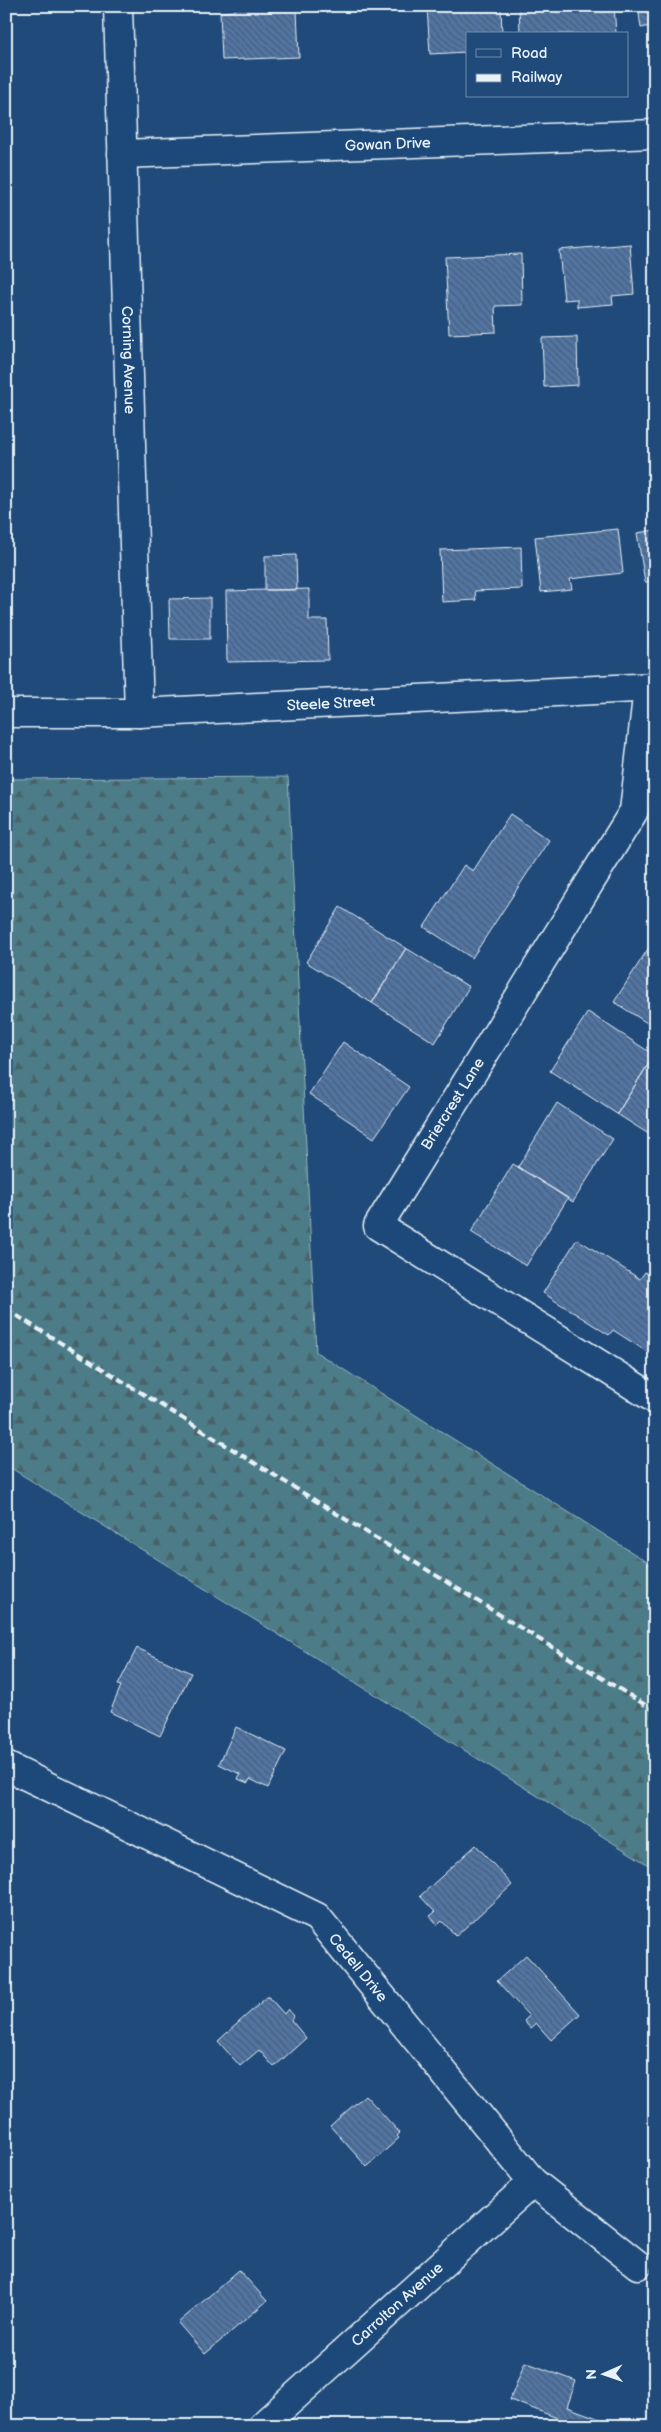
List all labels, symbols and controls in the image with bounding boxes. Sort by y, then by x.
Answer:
legend [466,32,628,98]
text: Road [511,44,547,63]
text: Railway [511,68,562,87]
street label: Gowan Drive [344,133,431,155]
street label: Corning Avenue [117,305,140,414]
street label: Steele Street [286,692,376,715]
street label: Briercrest Lane [417,1054,489,1154]
street label: Cedell Drive [325,1929,392,2006]
street label: Carrolton Avenue [347,2258,447,2350]
north arrow [578,2350,628,2400]
text: N [583,2369,600,2380]

